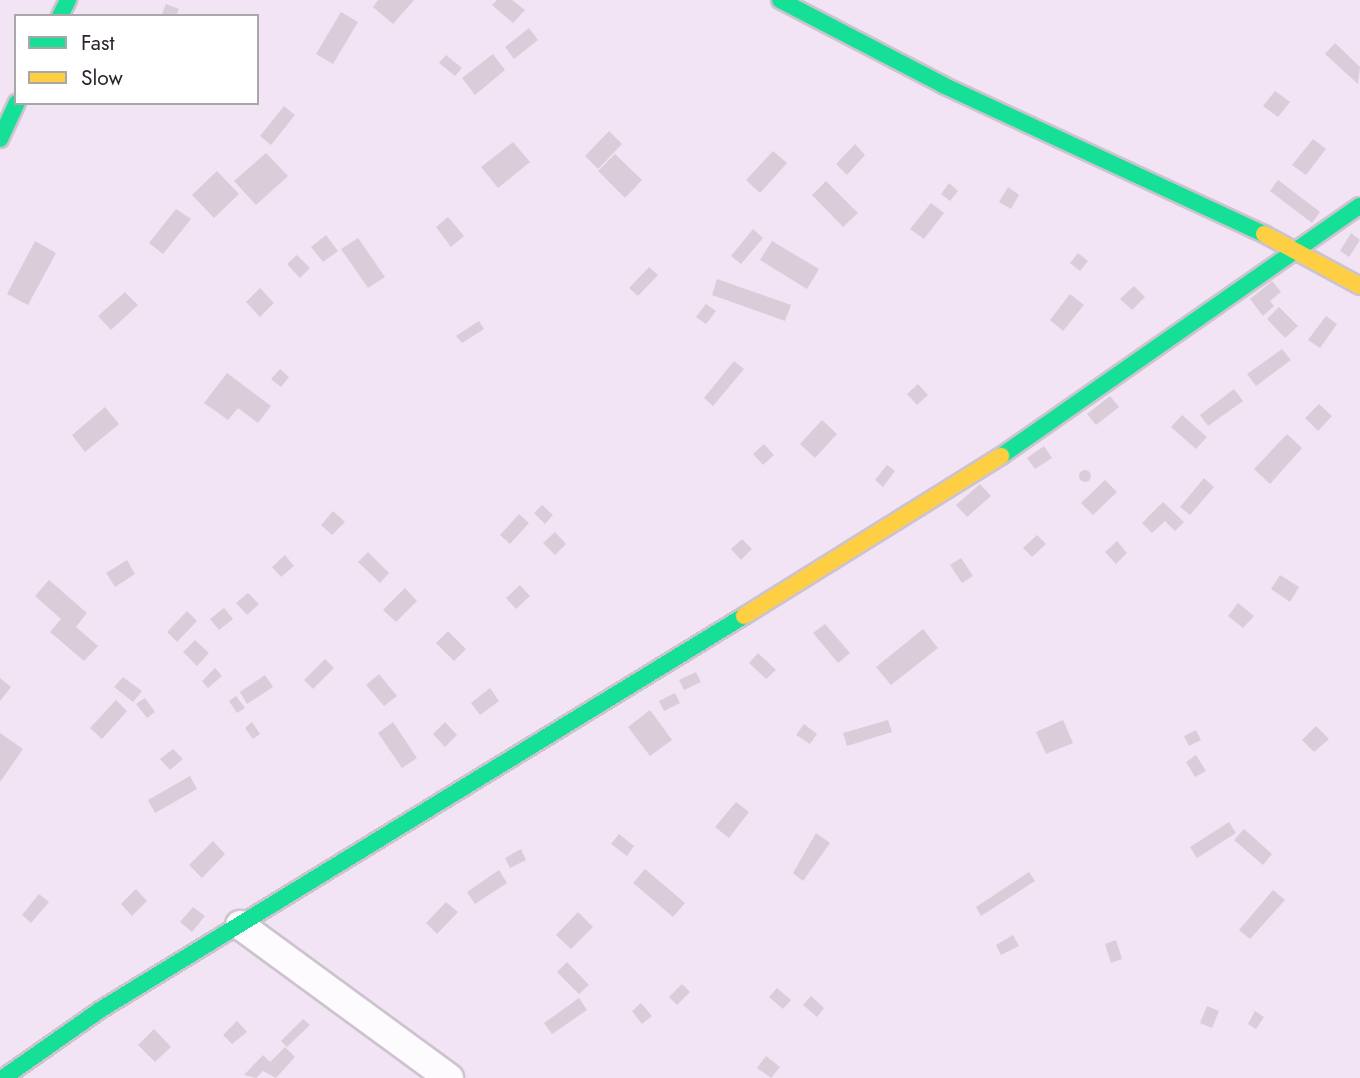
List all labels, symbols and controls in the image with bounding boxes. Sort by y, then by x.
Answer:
legend [14,14,259,105]
text: Fast [81,28,114,58]
text: Slow [81,63,123,93]

